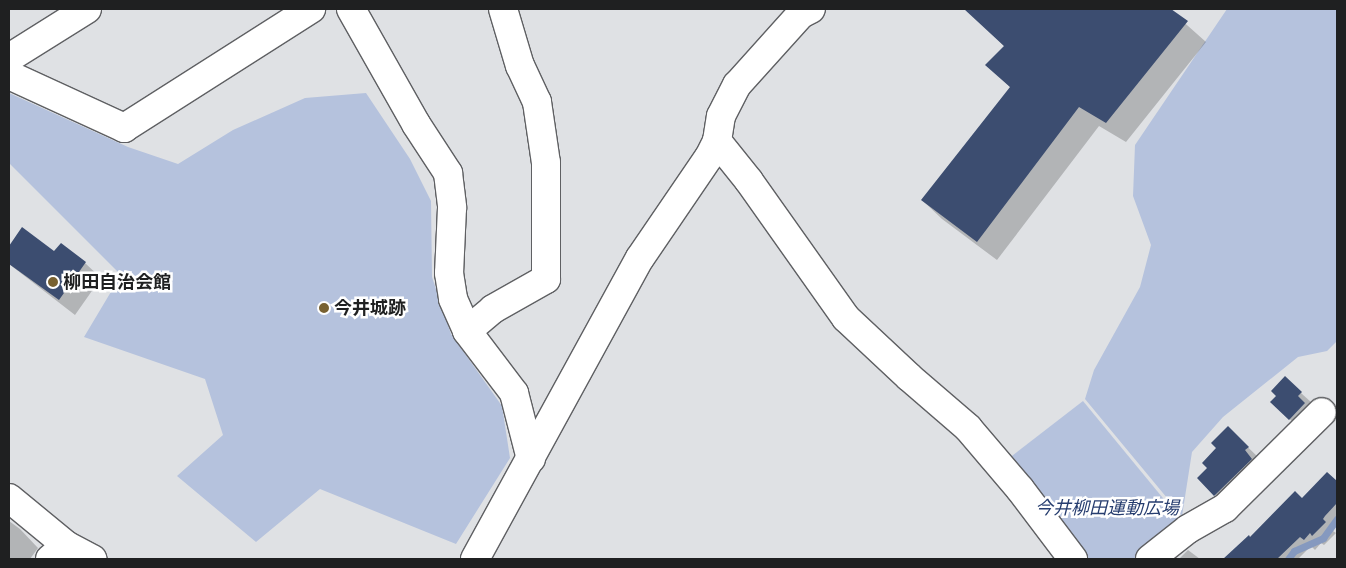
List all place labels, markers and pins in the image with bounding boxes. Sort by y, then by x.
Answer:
place label: 柳田自治会館 [63,271,171,293]
marker: 柳田自治会館 [47,276,59,288]
place label: 今井城跡 [334,297,406,319]
marker: 今井城跡 [318,302,330,314]

